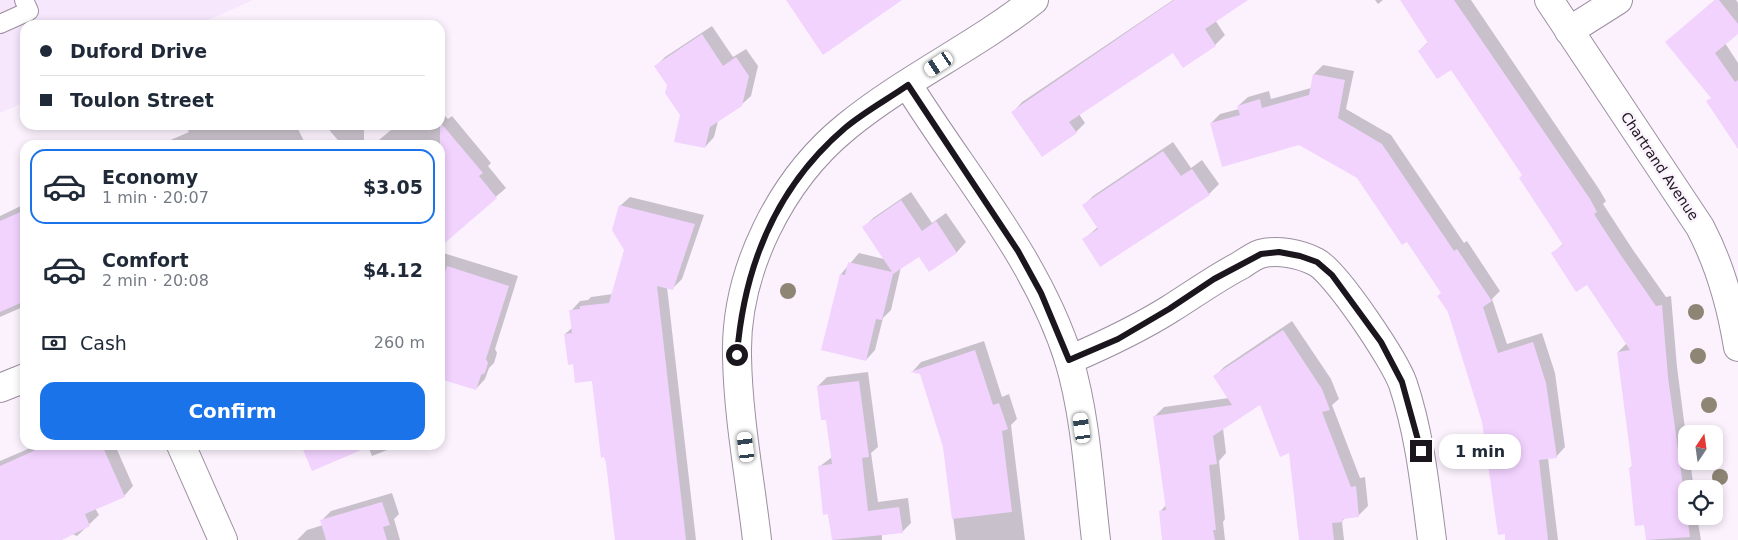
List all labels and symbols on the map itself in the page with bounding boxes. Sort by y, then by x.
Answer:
car [922,49,955,79]
street label: Chartrand Avenue [1618,109,1702,223]
route start [726,344,748,366]
car [1072,412,1091,444]
north arrow [1678,425,1722,470]
car [736,431,755,463]
callout: 1 min [1438,434,1521,468]
route end [1410,440,1432,462]

